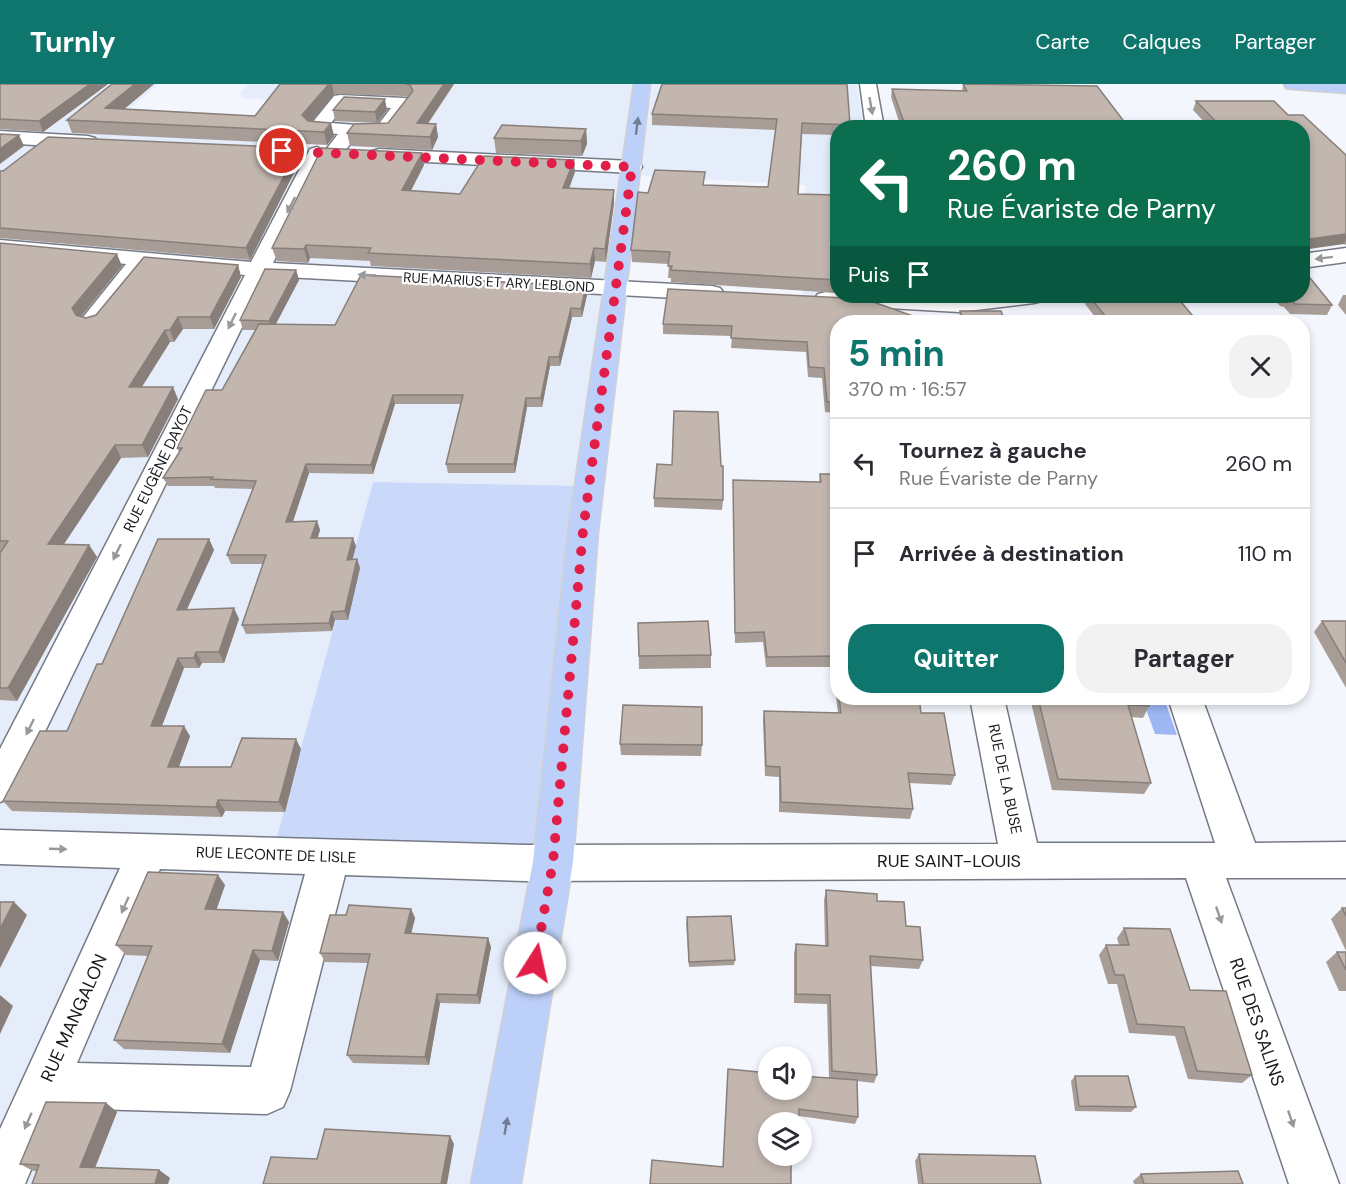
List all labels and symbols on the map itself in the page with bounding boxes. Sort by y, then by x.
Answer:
one-way arrow [867,96,876,115]
one-way arrow [632,116,642,135]
pin [256,125,307,176]
one-way arrow [286,196,295,213]
one-way arrow [1314,253,1333,263]
street label: RUE MARIUS ET ARY LEBLOND [403,268,595,296]
one-way arrow [358,270,377,279]
one-way arrow [227,313,236,330]
street label: RUE EUGÈNE DAYOT [119,403,197,535]
one-way arrow [112,544,121,561]
one-way arrow [25,718,34,735]
street label: RUE DE LA BUSE [984,722,1026,836]
street label: RUE LECONTE DE LISLE [195,842,357,868]
one-way arrow [49,844,68,853]
street label: RUE SAINT-LOUIS [877,849,1021,873]
one-way arrow [120,896,130,914]
one-way arrow [1215,907,1225,925]
position arrow [503,931,567,995]
street label: RUE MANGALON [35,950,113,1086]
street label: RUE DES SALINS [1224,955,1290,1089]
one-way arrow [1286,1110,1296,1128]
one-way arrow [23,1112,32,1130]
one-way arrow [502,1117,511,1136]

